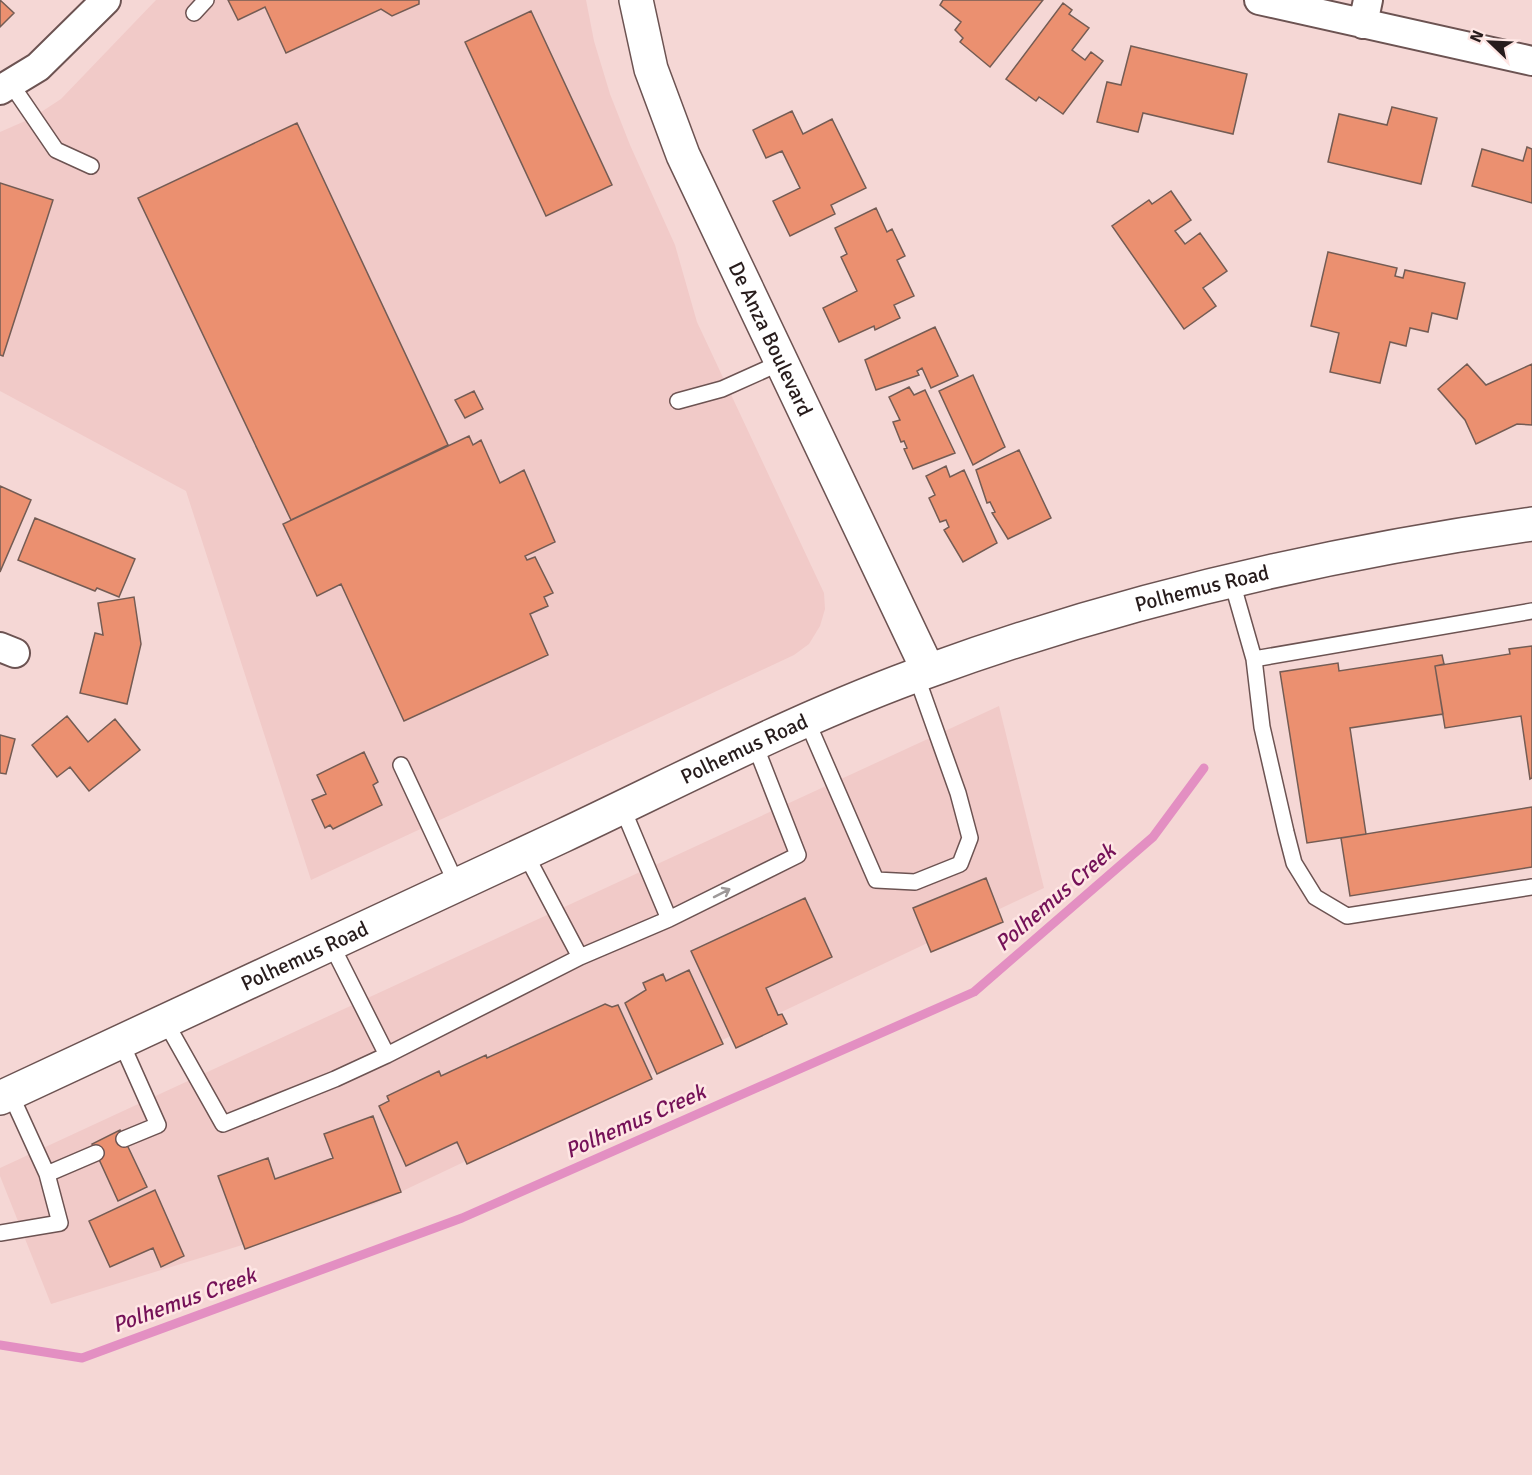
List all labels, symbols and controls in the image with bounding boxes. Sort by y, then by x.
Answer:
north arrow [1460,12,1520,72]
text: N [1466,27,1488,46]
street label: De Anza Boulevard [723,257,818,420]
street label: Polhemus Road [1132,559,1272,618]
street label: Polhemus Road [676,708,812,790]
water label: Polhemus Creek [989,836,1122,957]
one-way arrow [712,887,730,898]
street label: Polhemus Road [237,915,372,997]
water label: Polhemus Creek [561,1077,711,1164]
water label: Polhemus Creek [109,1261,261,1338]

